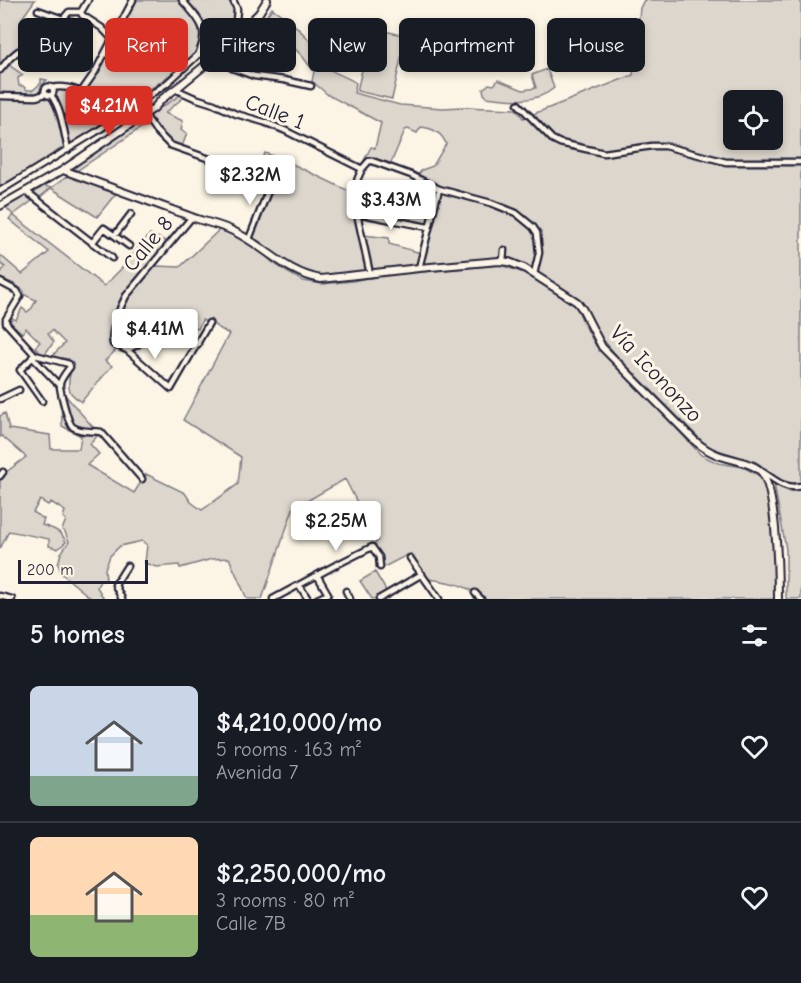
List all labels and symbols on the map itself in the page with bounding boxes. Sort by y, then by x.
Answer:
pin: $4.21M [60,86,158,137]
street label: Calle 1 [242,89,308,135]
pin: $2.32M [201,155,299,206]
pin: $3.43M [342,180,440,231]
street label: Calle 8 [117,211,179,277]
pin: $4.41M [106,309,204,360]
street label: Vía Icononzo [605,320,707,428]
pin: $2.25M [287,501,385,552]
scale bar [18,557,148,584]

